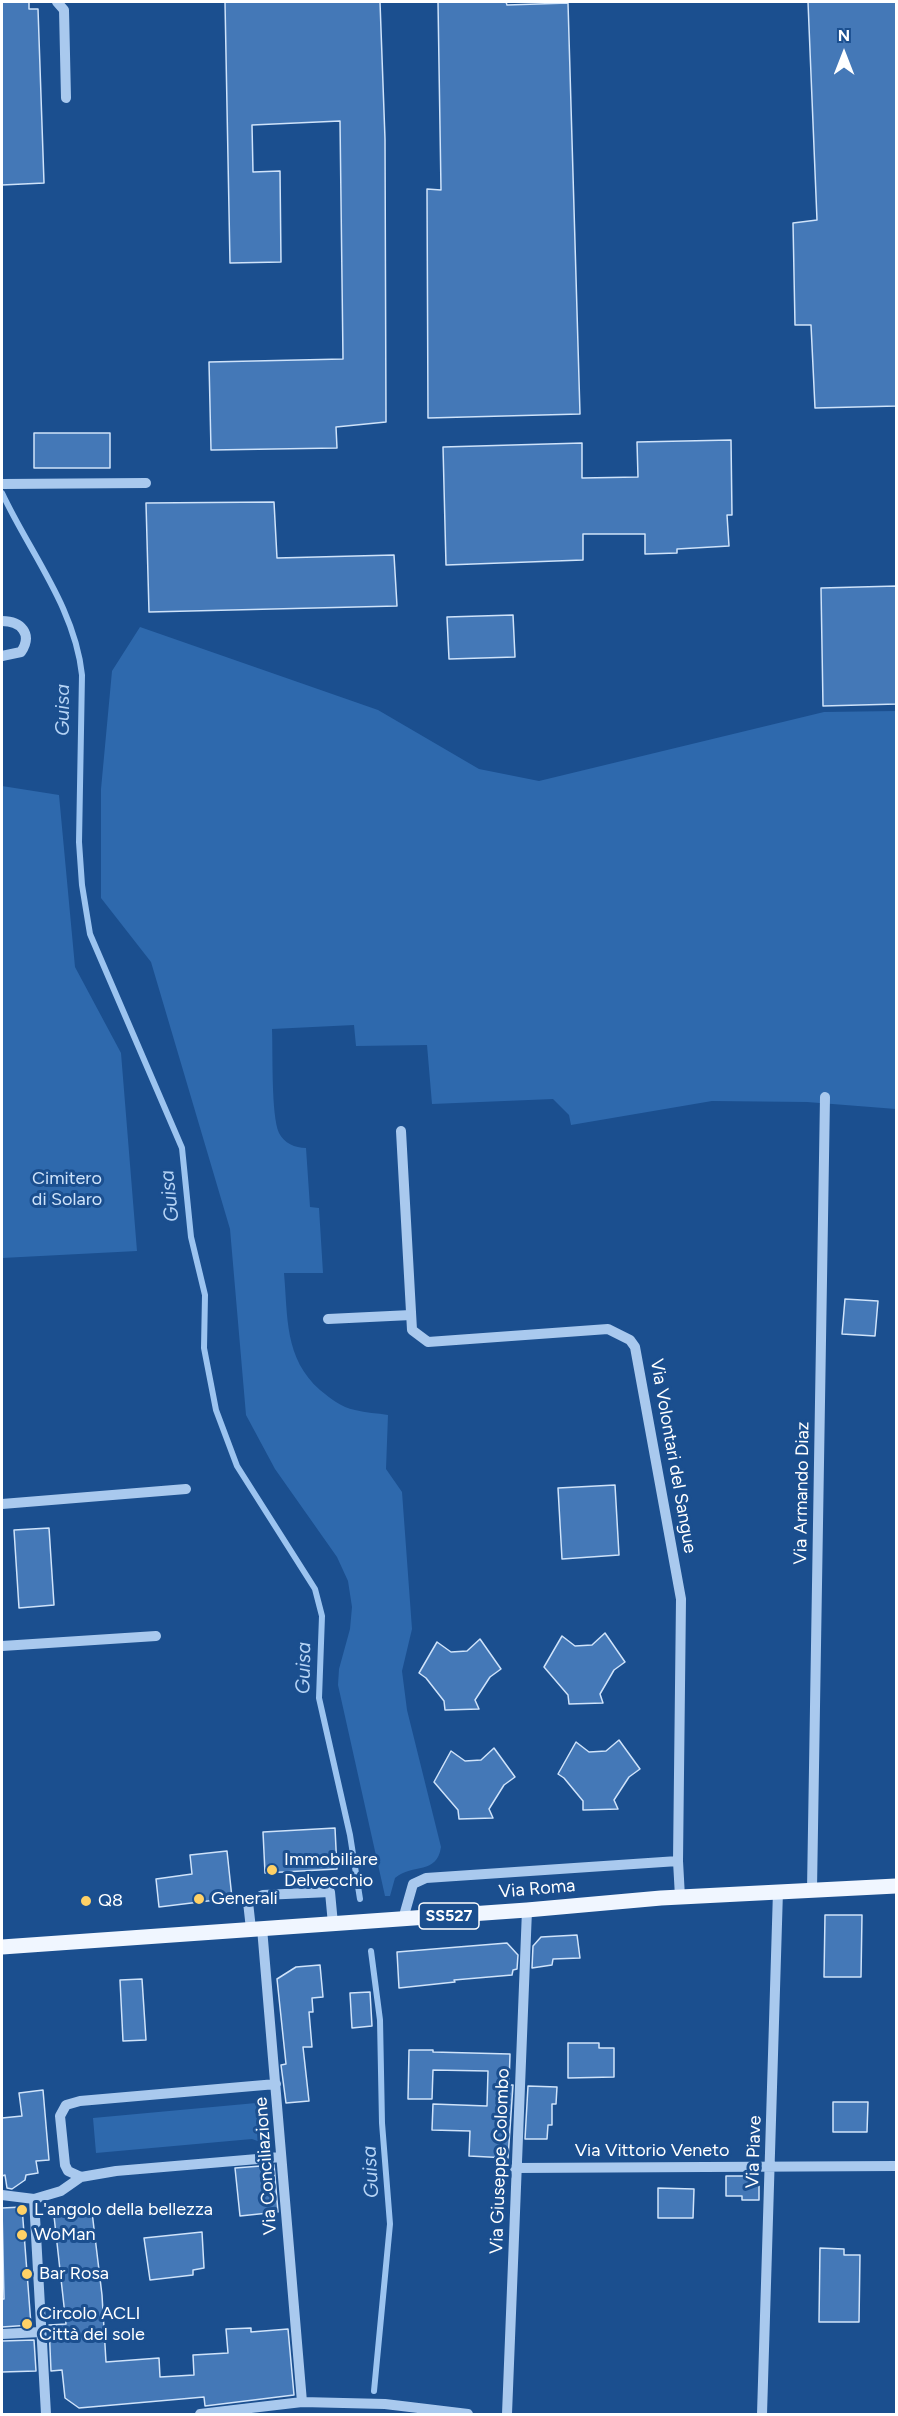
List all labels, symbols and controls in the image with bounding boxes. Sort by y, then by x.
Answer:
north arrow [814,24,874,84]
text: N [838,26,850,45]
water label: Guisa [51,684,75,736]
park label: Cimitero di Solaro [32,1168,102,1210]
water label: Guisa [155,1169,185,1223]
street label: Via Volontari del Sangue [645,1357,701,1555]
street label: Via Armando Diaz [790,1421,814,1565]
water label: Guisa [292,1642,316,1694]
place label: Immobiliare Delvecchio [284,1849,378,1892]
marker: Immobiliare Delvecchio [265,1863,279,1877]
street label: Via Roma [498,1875,576,1903]
place label: Generali [211,1888,278,1910]
place label: Q8 [98,1890,123,1912]
marker: Generali [192,1892,206,1906]
marker: Q8 [79,1894,93,1908]
road number: SS527 [419,1903,479,1929]
street label: Via Giuseppe Colombo [486,2068,514,2254]
street label: Via Conciliazione [250,2096,282,2236]
street label: Via Piave [742,2115,766,2189]
street label: Via Vittorio Veneto [575,2140,729,2162]
water label: Guisa [358,2145,384,2199]
place label: L'angolo della bellezza [34,2199,213,2221]
marker: L'angolo della bellezza [15,2203,29,2217]
place label: WoMan [34,2224,95,2246]
marker: WoMan [15,2228,29,2242]
place label: Bar Rosa [39,2263,109,2285]
marker: Bar Rosa [20,2267,34,2281]
place label: Circolo ACLI Città del sole [39,2303,145,2346]
marker: Circolo ACLI Città del sole [20,2317,34,2331]

